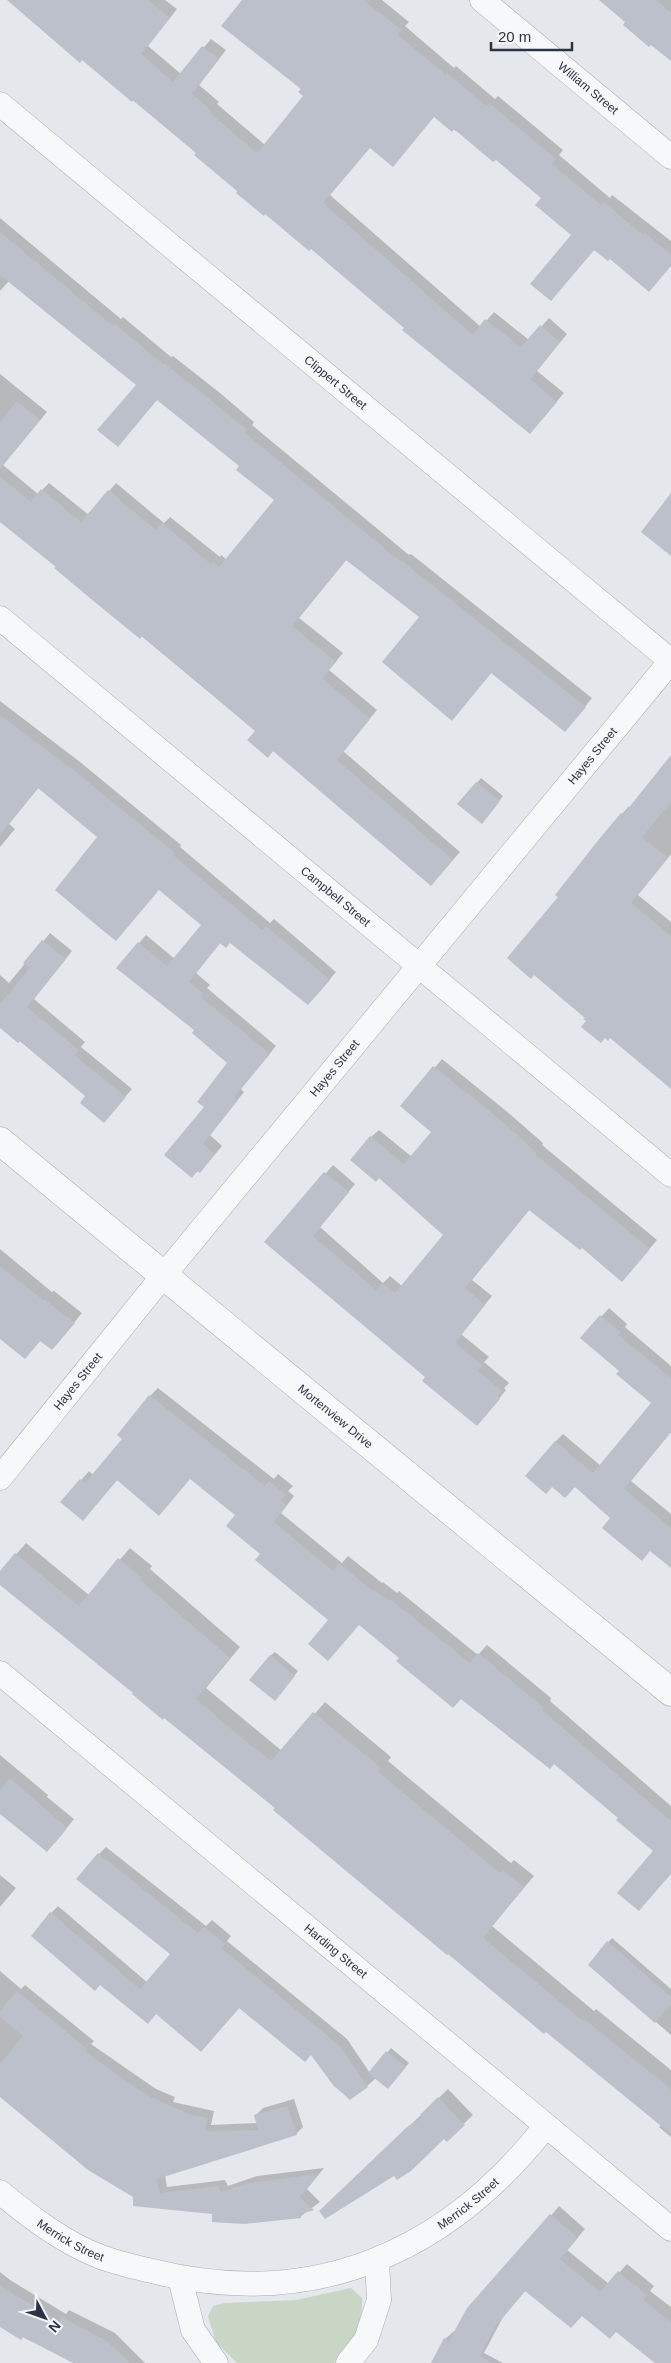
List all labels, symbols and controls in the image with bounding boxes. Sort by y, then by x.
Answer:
scale bar [491,20,572,52]
text: 20 m [498,28,531,45]
street label: William Street [555,59,622,118]
street label: Clippert Street [301,353,370,413]
street label: Hayes Street [565,724,620,787]
street label: Campbell Street [298,864,374,930]
street label: Hayes Street [307,1037,363,1100]
street label: Hayes Street [51,1350,106,1413]
street label: Mortenview Drive [295,1382,376,1451]
street label: Harding Street [301,1921,371,1982]
street label: Merrick Street [435,2175,502,2233]
street label: Merrick Street [34,2216,107,2265]
north arrow [20,2293,70,2343]
text: N [45,2317,64,2336]

